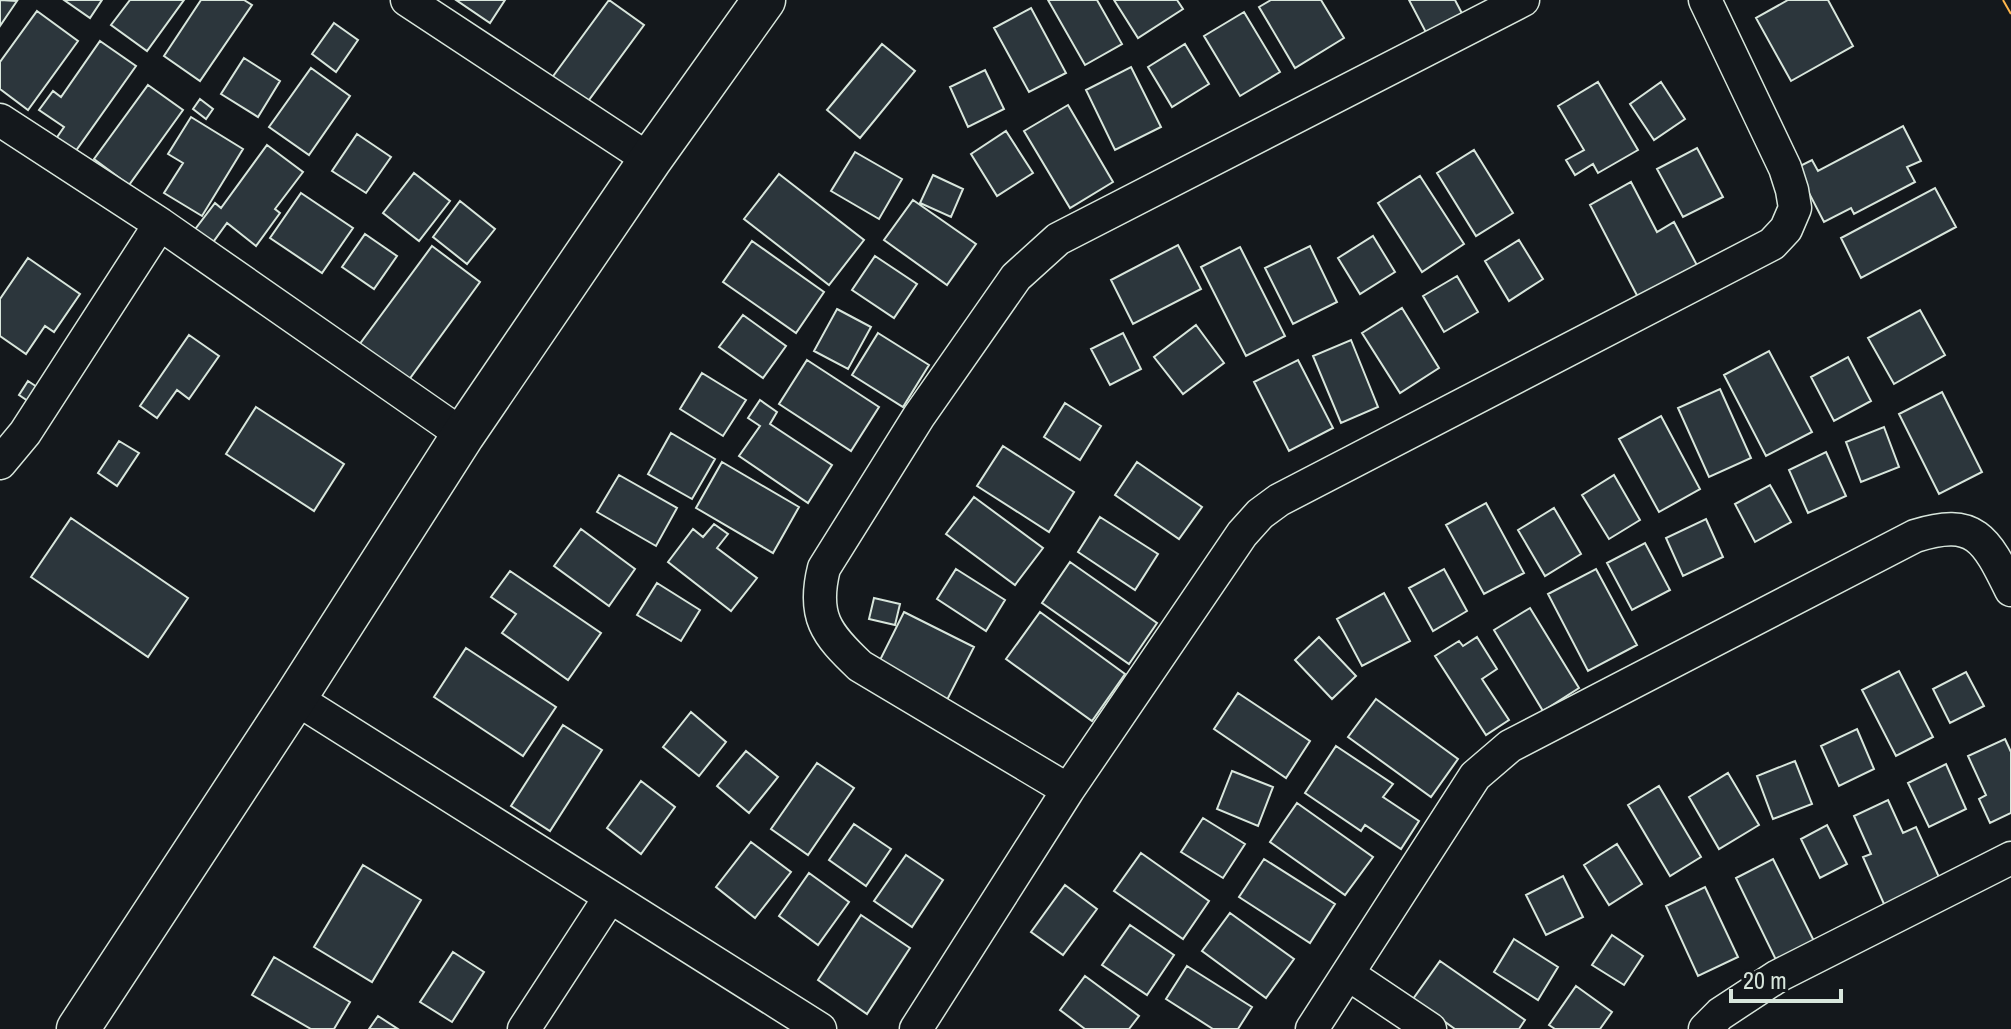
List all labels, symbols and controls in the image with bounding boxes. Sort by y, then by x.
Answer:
scale bar [1731,953,1841,1003]
text: 20 m [1743,964,1787,996]

